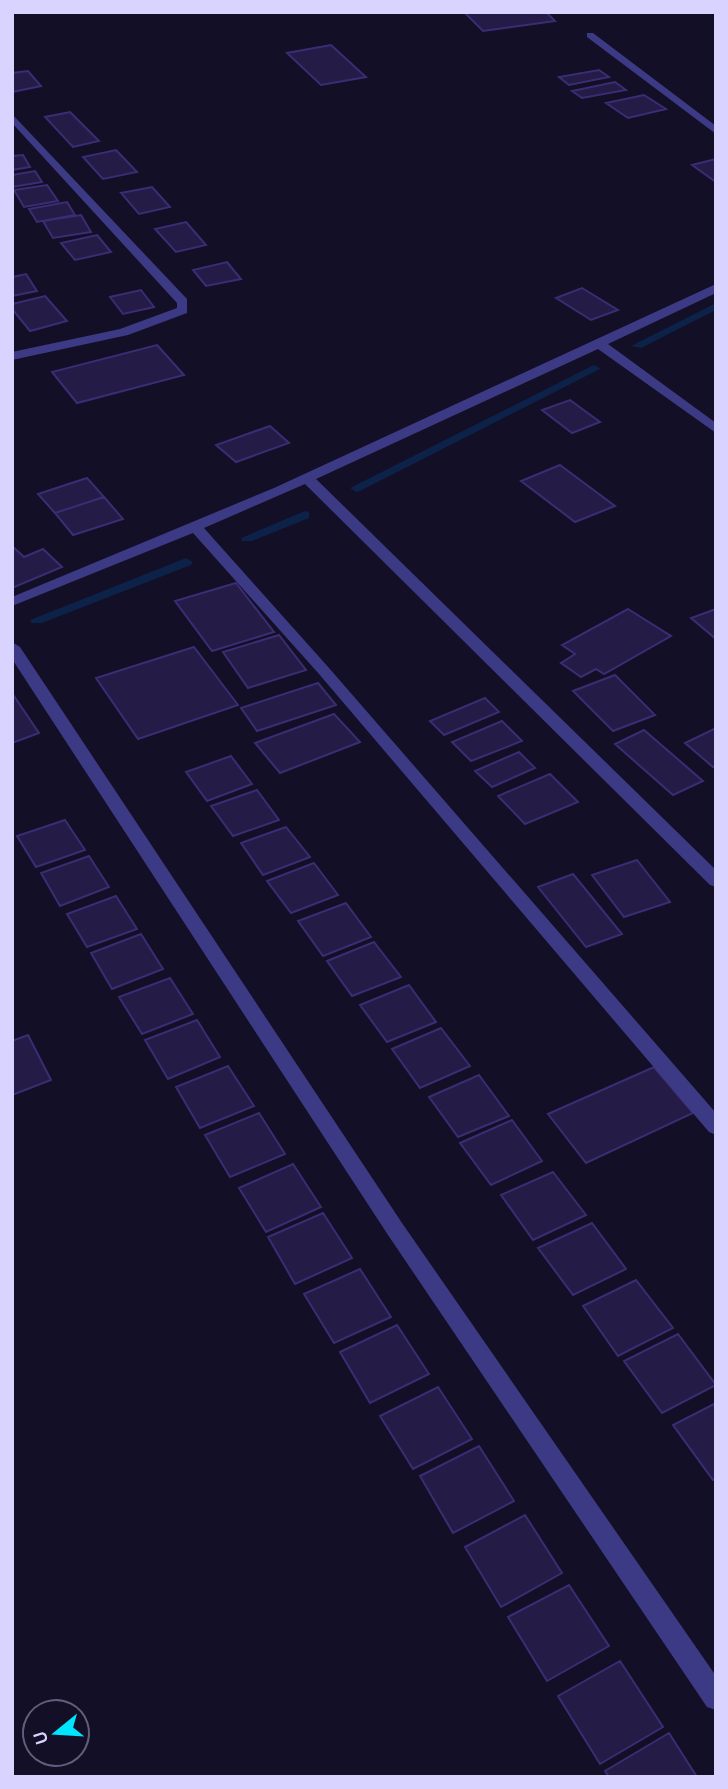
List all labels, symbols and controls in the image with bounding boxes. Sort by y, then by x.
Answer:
north arrow [21,1698,91,1768]
text: U [28,1728,53,1748]

